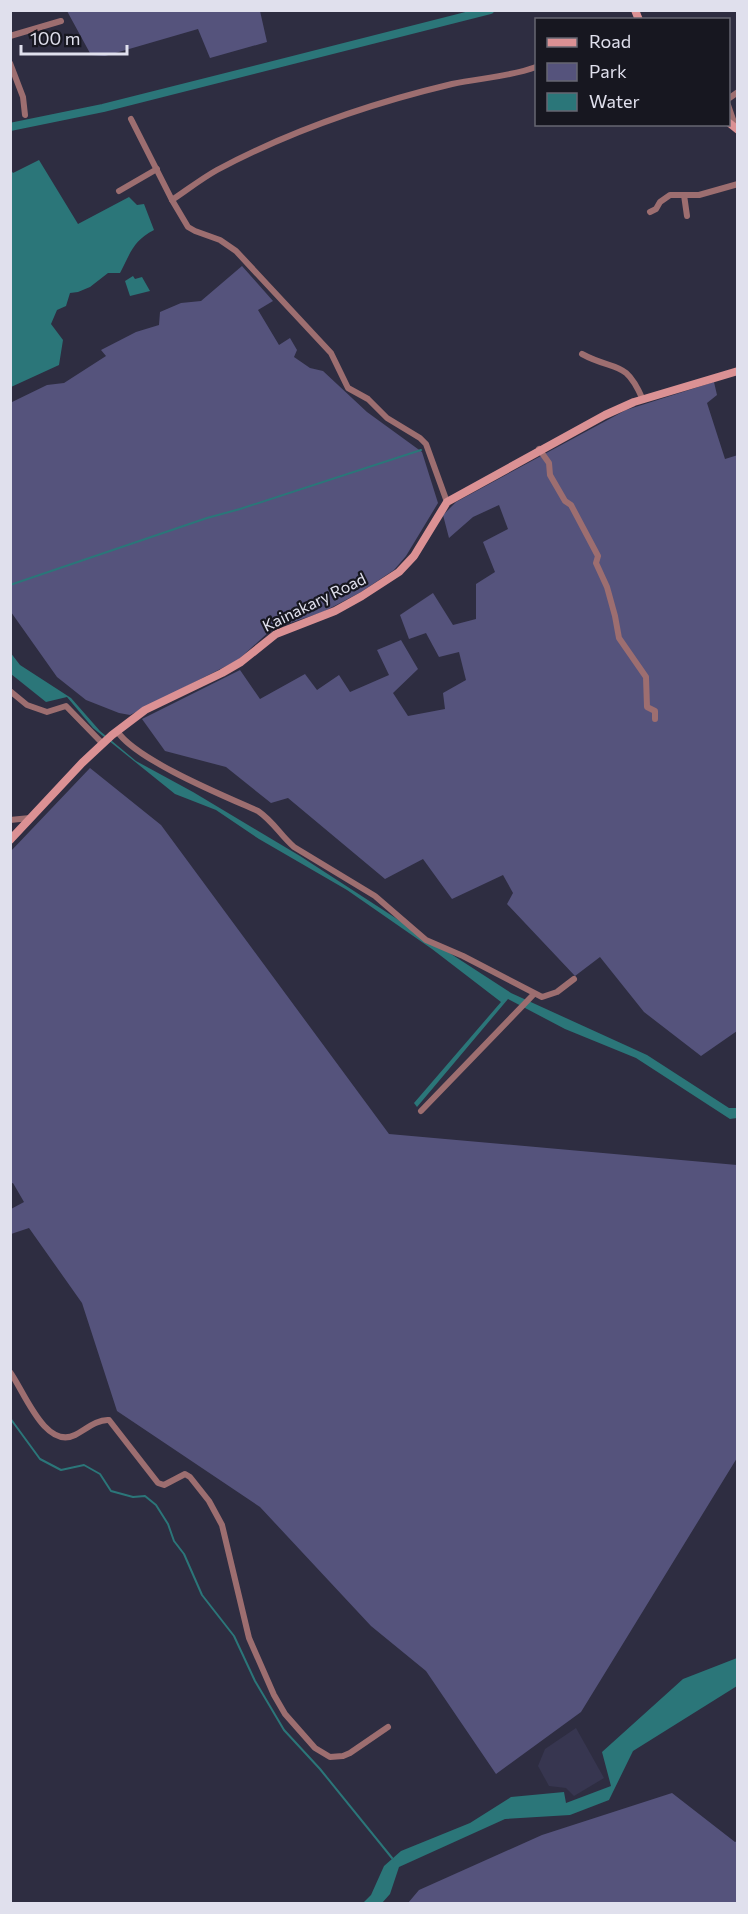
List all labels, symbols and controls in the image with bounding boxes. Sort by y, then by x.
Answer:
scale bar [21,18,128,56]
legend [535,18,730,126]
text: 100 m [30,27,80,49]
text: Road [589,30,631,52]
text: Park [589,60,627,82]
text: Water [589,90,640,112]
street label: Kainakary Road [259,568,369,635]

